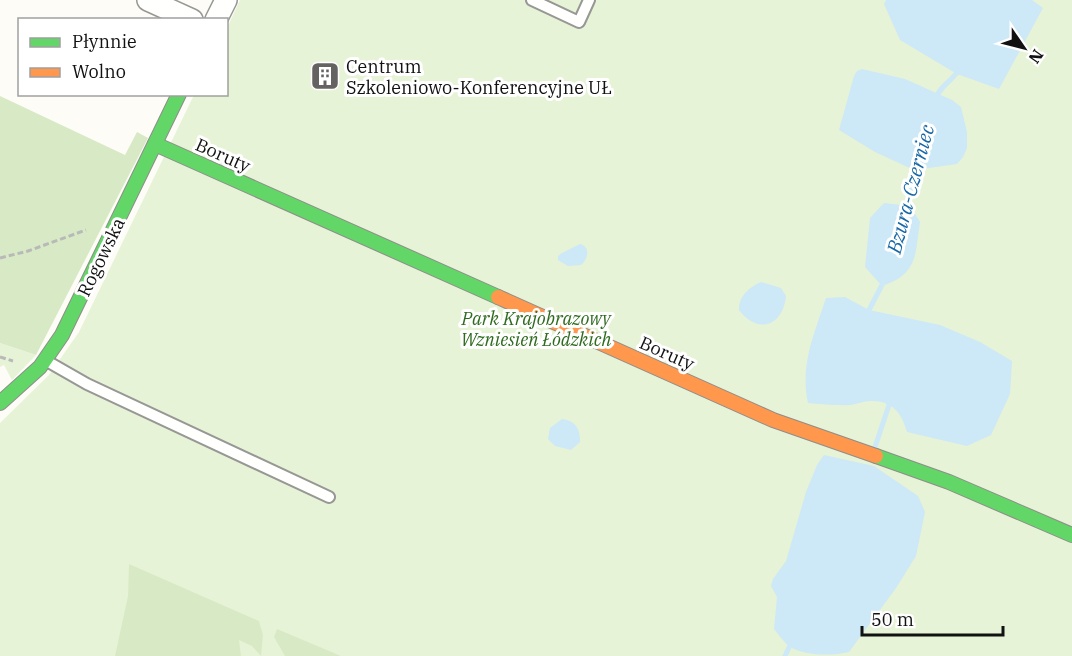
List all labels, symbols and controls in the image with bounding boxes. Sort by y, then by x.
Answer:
legend [18,18,228,96]
north arrow [994,18,1054,78]
text: Płynnie [72,30,137,53]
text: N [1024,46,1048,68]
place label: Centrum Szkoleniowo-Konferencyjne UŁ [346,55,612,99]
text: Wolno [72,60,126,83]
building icon: Centrum Szkoleniowo-Konferencyjne UŁ [309,60,341,92]
water label: Bzura-Czerniec [880,121,940,257]
street label: Boruty [192,133,254,177]
street label: Rogowska [72,214,130,300]
park label: Park Krajobrazowy Wzniesień Łódzkich [461,307,612,351]
street label: Boruty [636,331,698,375]
scale bar [862,599,1003,637]
text: 50 m [871,608,914,631]

